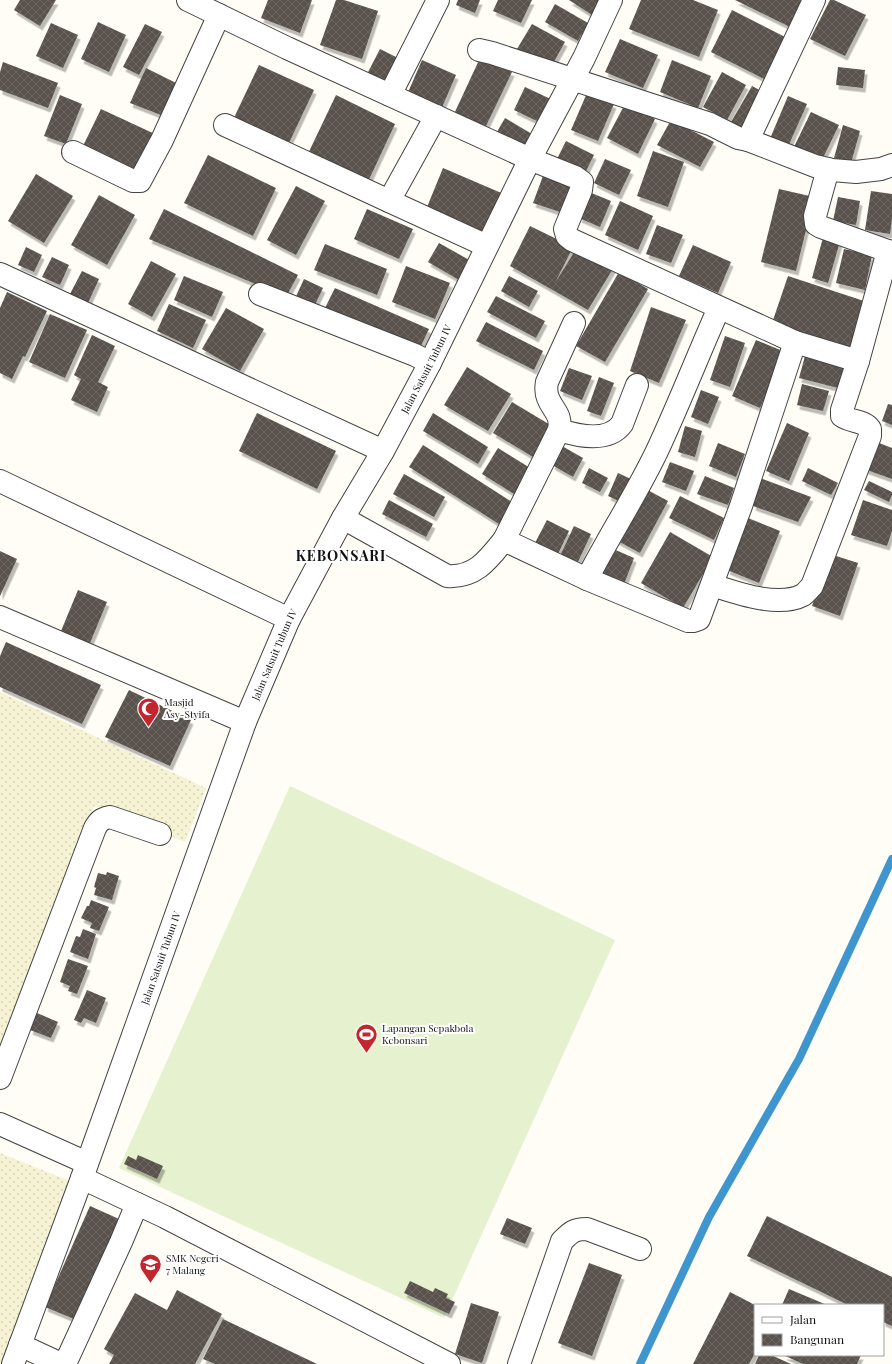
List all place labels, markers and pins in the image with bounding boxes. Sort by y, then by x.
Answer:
mosque icon: Masjid Asy-Styifa [135,695,161,728]
place label: Masjid Asy-Styifa [163,695,210,721]
sports icon: Lapangan Sepakbola Kebonsari [354,1021,380,1054]
place label: Lapangan Sepakbola Kebonsari [382,1021,473,1047]
school or university icon: SMK Negeri 7 Malang [138,1251,164,1284]
place label: SMK Negeri 7 Malang [166,1251,219,1277]

